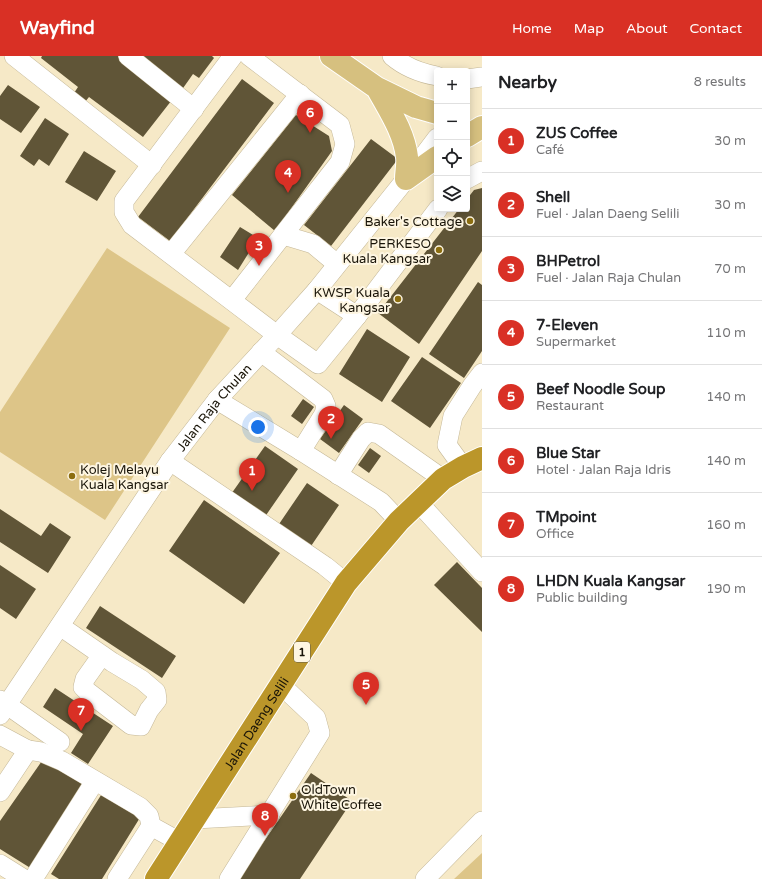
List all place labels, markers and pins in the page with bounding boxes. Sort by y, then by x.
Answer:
pin: 6 [297,100,323,133]
pin: 4 [275,160,301,193]
place label: Baker's Cottage [364,214,462,230]
marker: Baker's Cottage [465,216,475,226]
pin: 3 [246,233,272,266]
place label: PERKESO Kuala Kangsar [342,236,431,267]
marker: PERKESO Kuala Kangsar [434,245,444,255]
place label: KWSP Kuala Kangsar [314,285,390,316]
marker: KWSP Kuala Kangsar [393,294,403,304]
pin: 2 [318,406,344,439]
pin: 1 [239,458,265,491]
place label: Kolej Melayu Kuala Kangsar [80,462,169,493]
marker: Kolej Melayu Kuala Kangsar [67,471,77,481]
pin: 5 [353,672,379,705]
pin: 7 [68,698,94,731]
place label: OldTown White Coffee [301,782,382,813]
marker: OldTown White Coffee [288,791,298,801]
pin: 8 [252,803,278,836]

